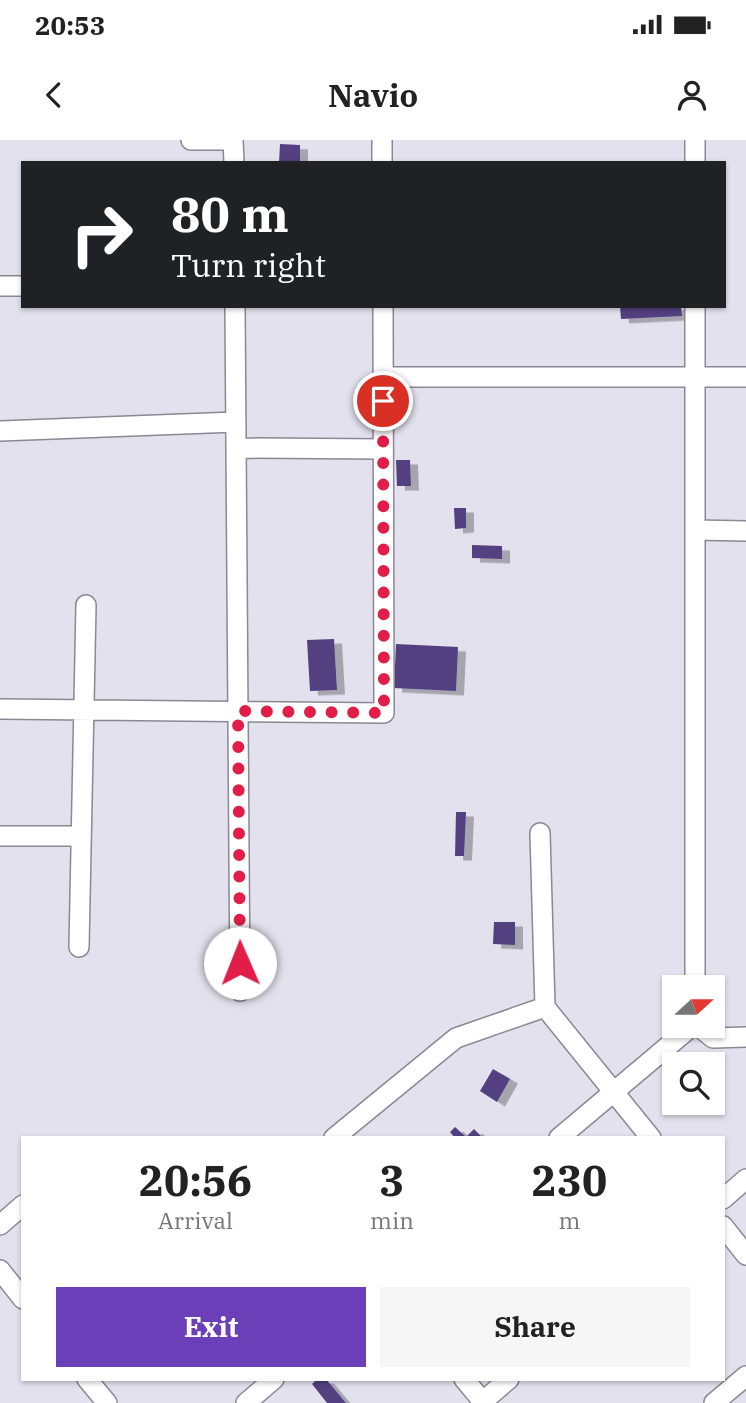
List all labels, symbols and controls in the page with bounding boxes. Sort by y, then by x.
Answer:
text: 20:53 [35,8,105,42]
text: Navio [328,74,418,116]
icon: back [35,76,73,114]
icon: person [673,76,711,114]
text: 80 m [171,182,289,245]
icon: right [56,189,147,280]
text: Turn right [171,244,326,286]
pin [353,371,413,431]
icon: arrive [364,382,402,420]
position arrow [203,926,277,1000]
north arrow [662,975,724,1038]
map controls [662,975,725,1115]
button: search [662,1052,725,1115]
text: 20:56 [139,1153,252,1208]
text: 3 [379,1153,405,1208]
text: 230 [532,1153,607,1208]
text: Arrival [158,1205,233,1235]
text: min [370,1205,414,1235]
text: m [558,1205,580,1235]
button: Exit [56,1287,366,1367]
button: Share [380,1287,690,1367]

